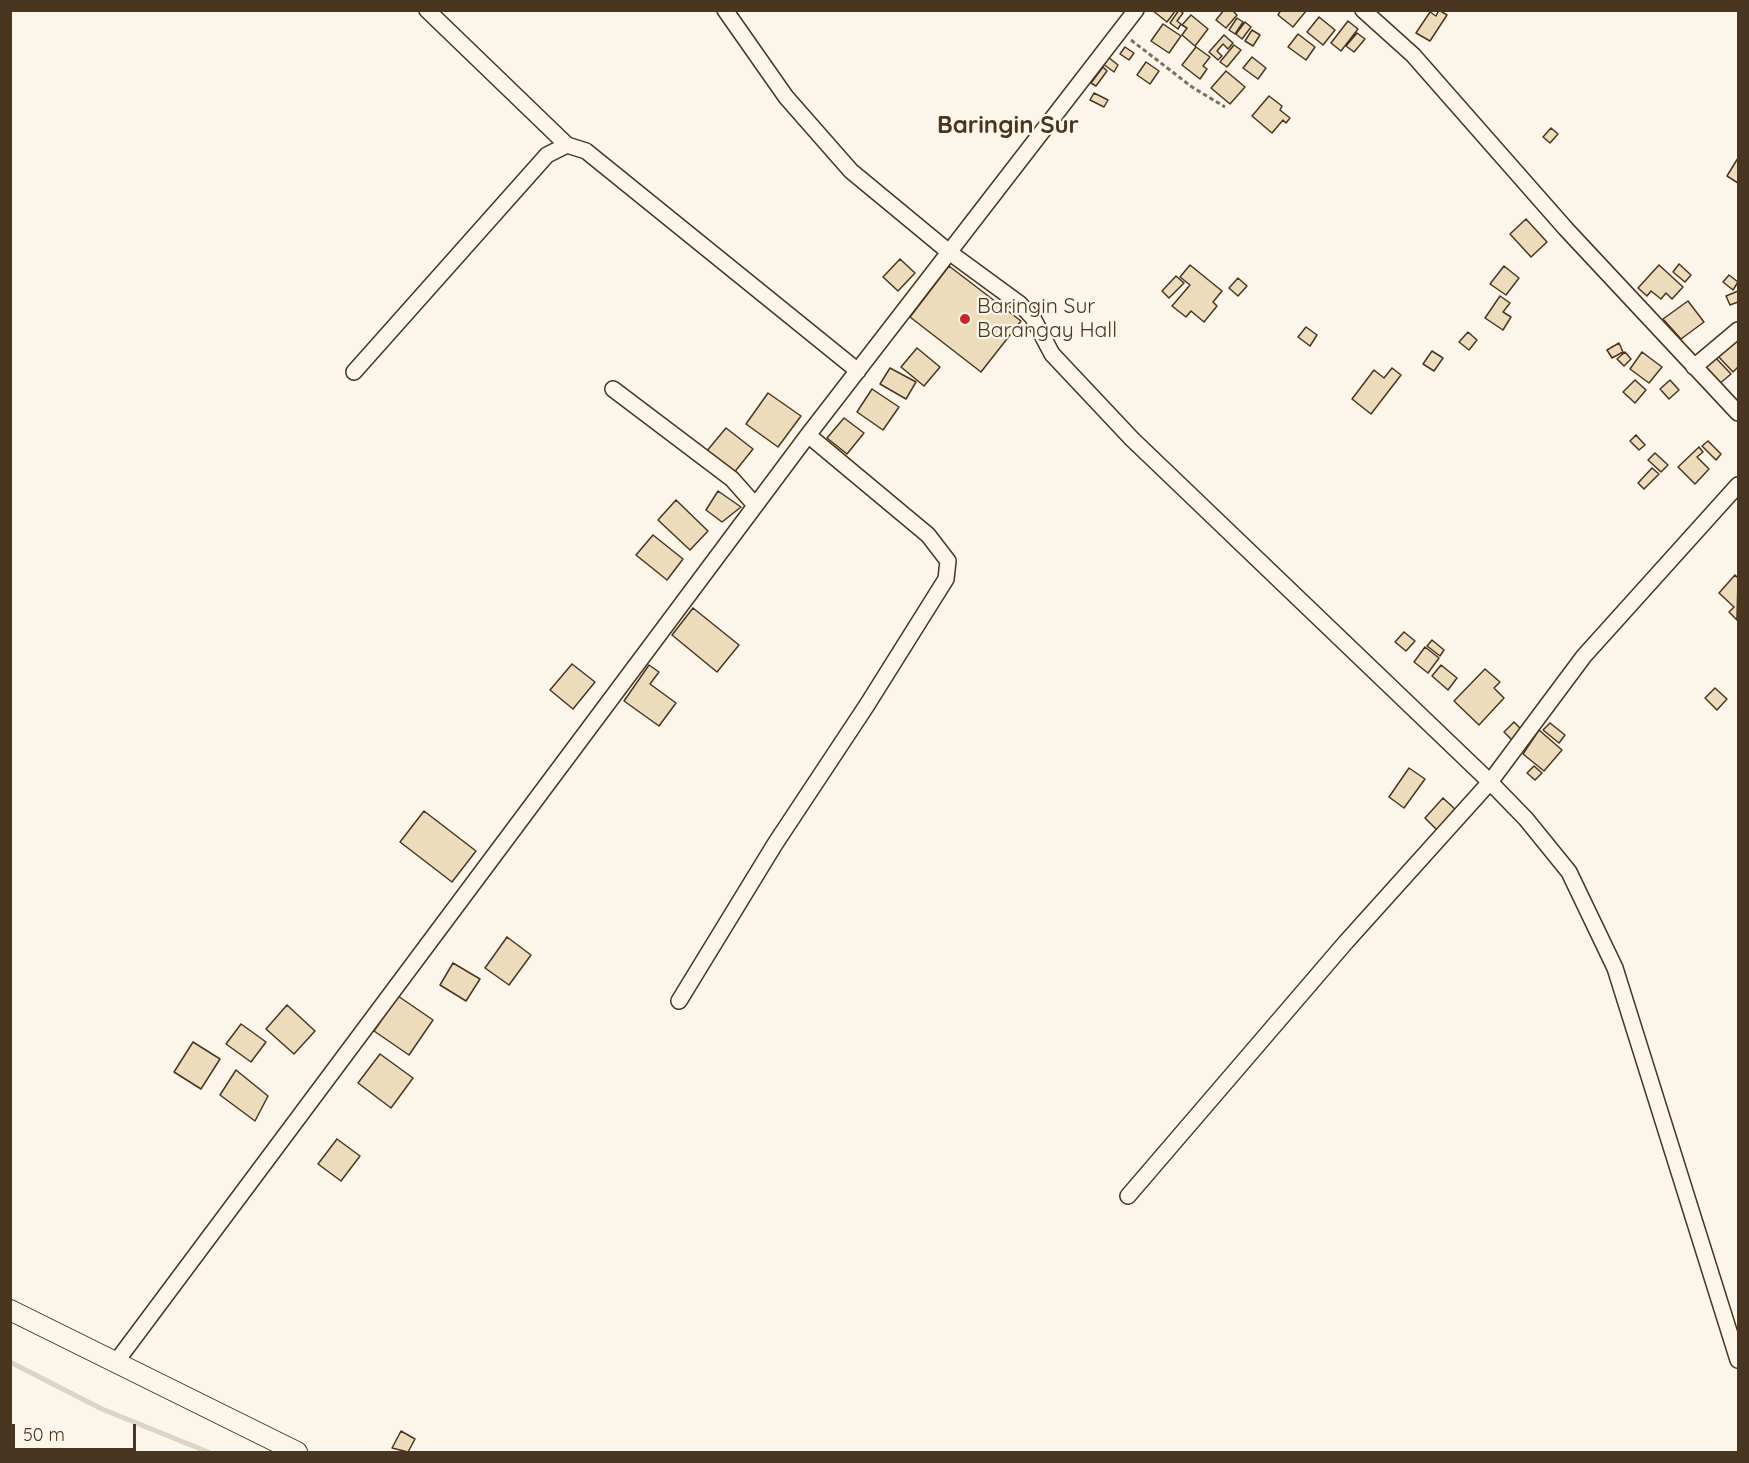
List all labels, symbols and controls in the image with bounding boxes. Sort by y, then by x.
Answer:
district label: Baringin Sur [937,112,1079,140]
place label: Baringin Sur Barangay Hall [977,294,1117,344]
marker: Baringin Sur Barangay Hall [958,312,972,326]
scale bar [15,1412,140,1450]
text: 50 m [23,1423,65,1446]

